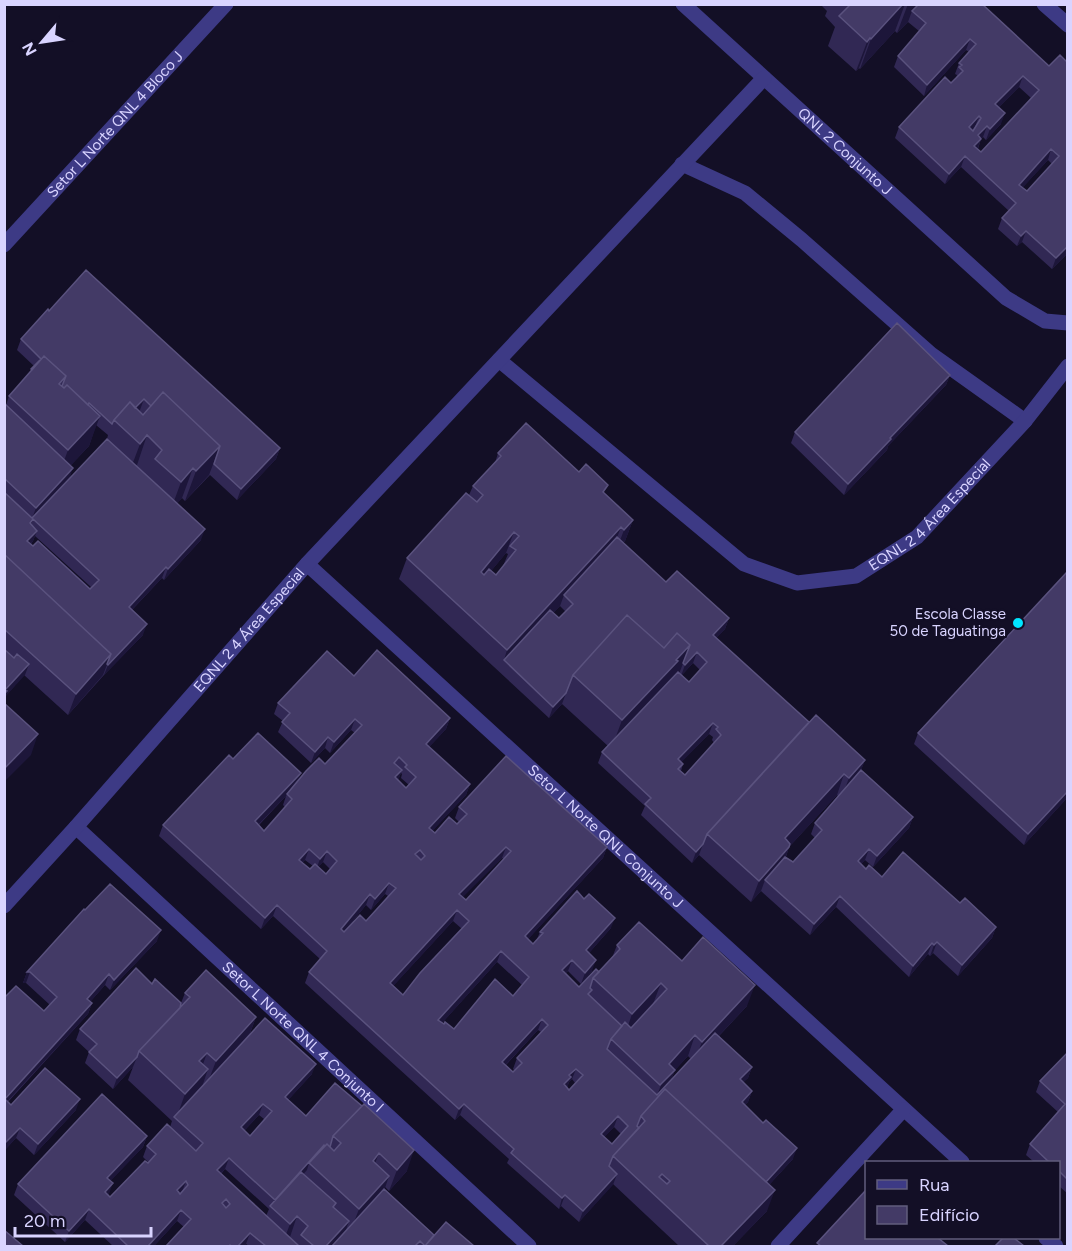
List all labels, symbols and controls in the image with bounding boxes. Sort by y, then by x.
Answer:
north arrow [12,12,72,72]
text: N [18,39,41,59]
street label: Setor L Norte QNL 4 Bloco J [43,48,187,201]
street label: QNL 2 Conjunto J [794,104,896,199]
street label: EQNL 2 4 Área Especial [865,455,994,575]
street label: EQNL 2 4 Área Especial [190,564,308,696]
place label: Escola Classe 50 de Taguatinga [890,605,1006,640]
marker: Escola Classe 50 de Taguatinga [1011,616,1025,630]
street label: Setor L Norte QNL Conjunto J [524,761,687,912]
street label: Setor L Norte QNL 4 Conjunto I [218,958,387,1116]
legend [865,1161,1060,1239]
text: Rua [919,1174,950,1196]
scale bar [15,1200,152,1238]
text: Edifício [919,1204,980,1226]
text: 20 m [24,1210,65,1232]

